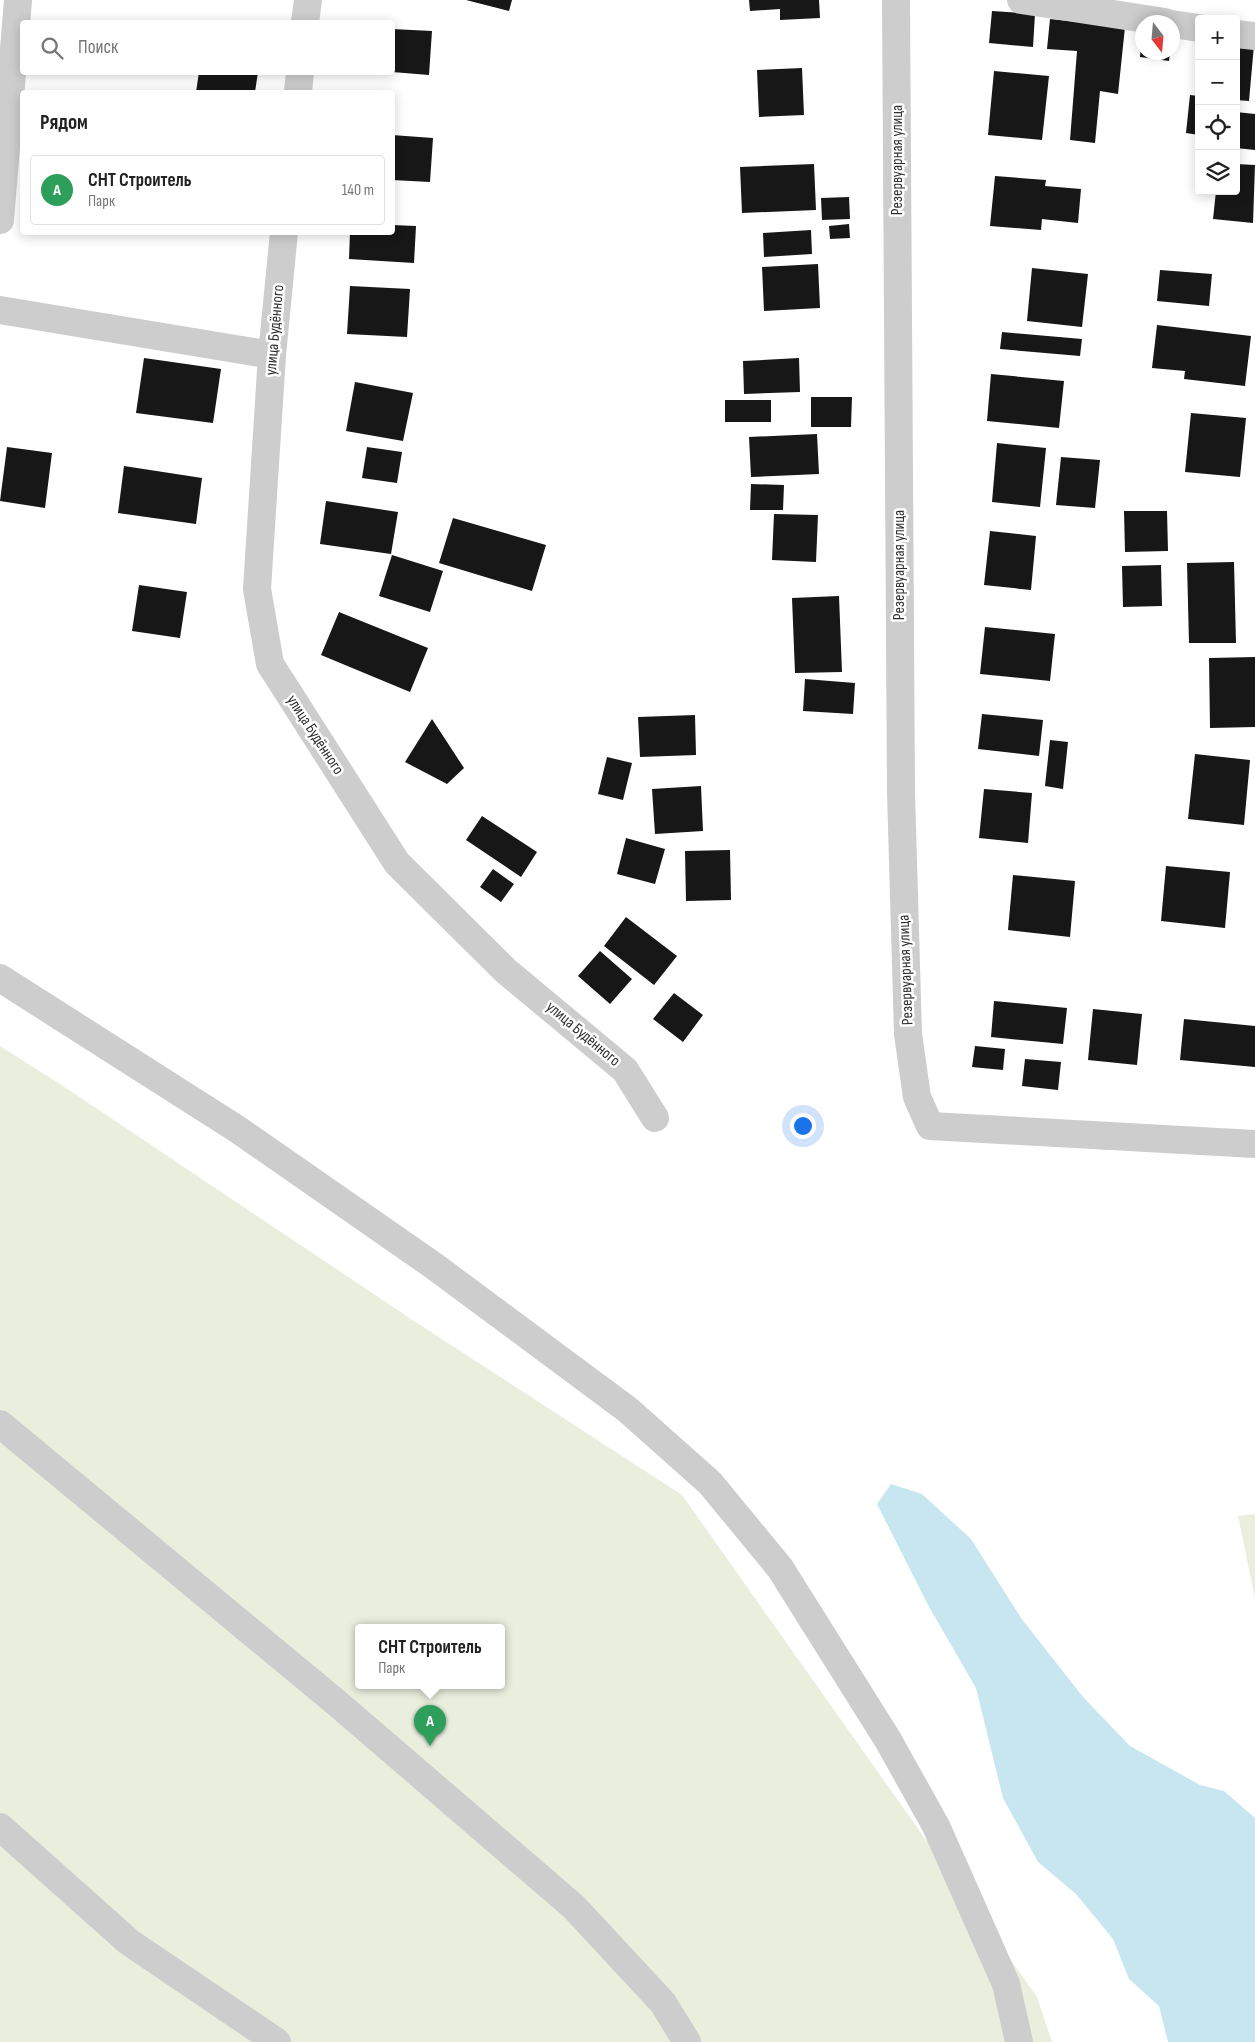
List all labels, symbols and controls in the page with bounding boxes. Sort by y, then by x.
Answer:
north arrow [1135,15,1180,60]
map controls [1195,15,1240,195]
button: + [1195,15,1240,60]
search box [20,20,395,75]
icon: search [38,34,66,62]
text: Поиск [78,36,118,59]
button: − [1195,60,1240,105]
street label: Резервуарная улица [888,105,907,215]
button: locate [1195,105,1240,150]
text: Рядом [40,110,88,135]
button: layers [1195,150,1240,195]
text: СНТ Строитель [88,169,192,192]
text: A [53,181,61,200]
text: 140 m [342,181,374,200]
text: Парк [88,192,115,211]
street label: улица Будённого [262,284,288,376]
street label: Резервуарная улица [890,510,909,620]
street label: улица Будённого [282,692,348,778]
street label: Резервуарная улица [895,915,917,1025]
street label: улица Будённого [542,997,624,1071]
your location [790,1113,816,1139]
popup [355,1624,505,1689]
text: СНТ Строитель [378,1636,482,1659]
text: Парк [378,1659,405,1678]
pin: A [414,1705,446,1746]

